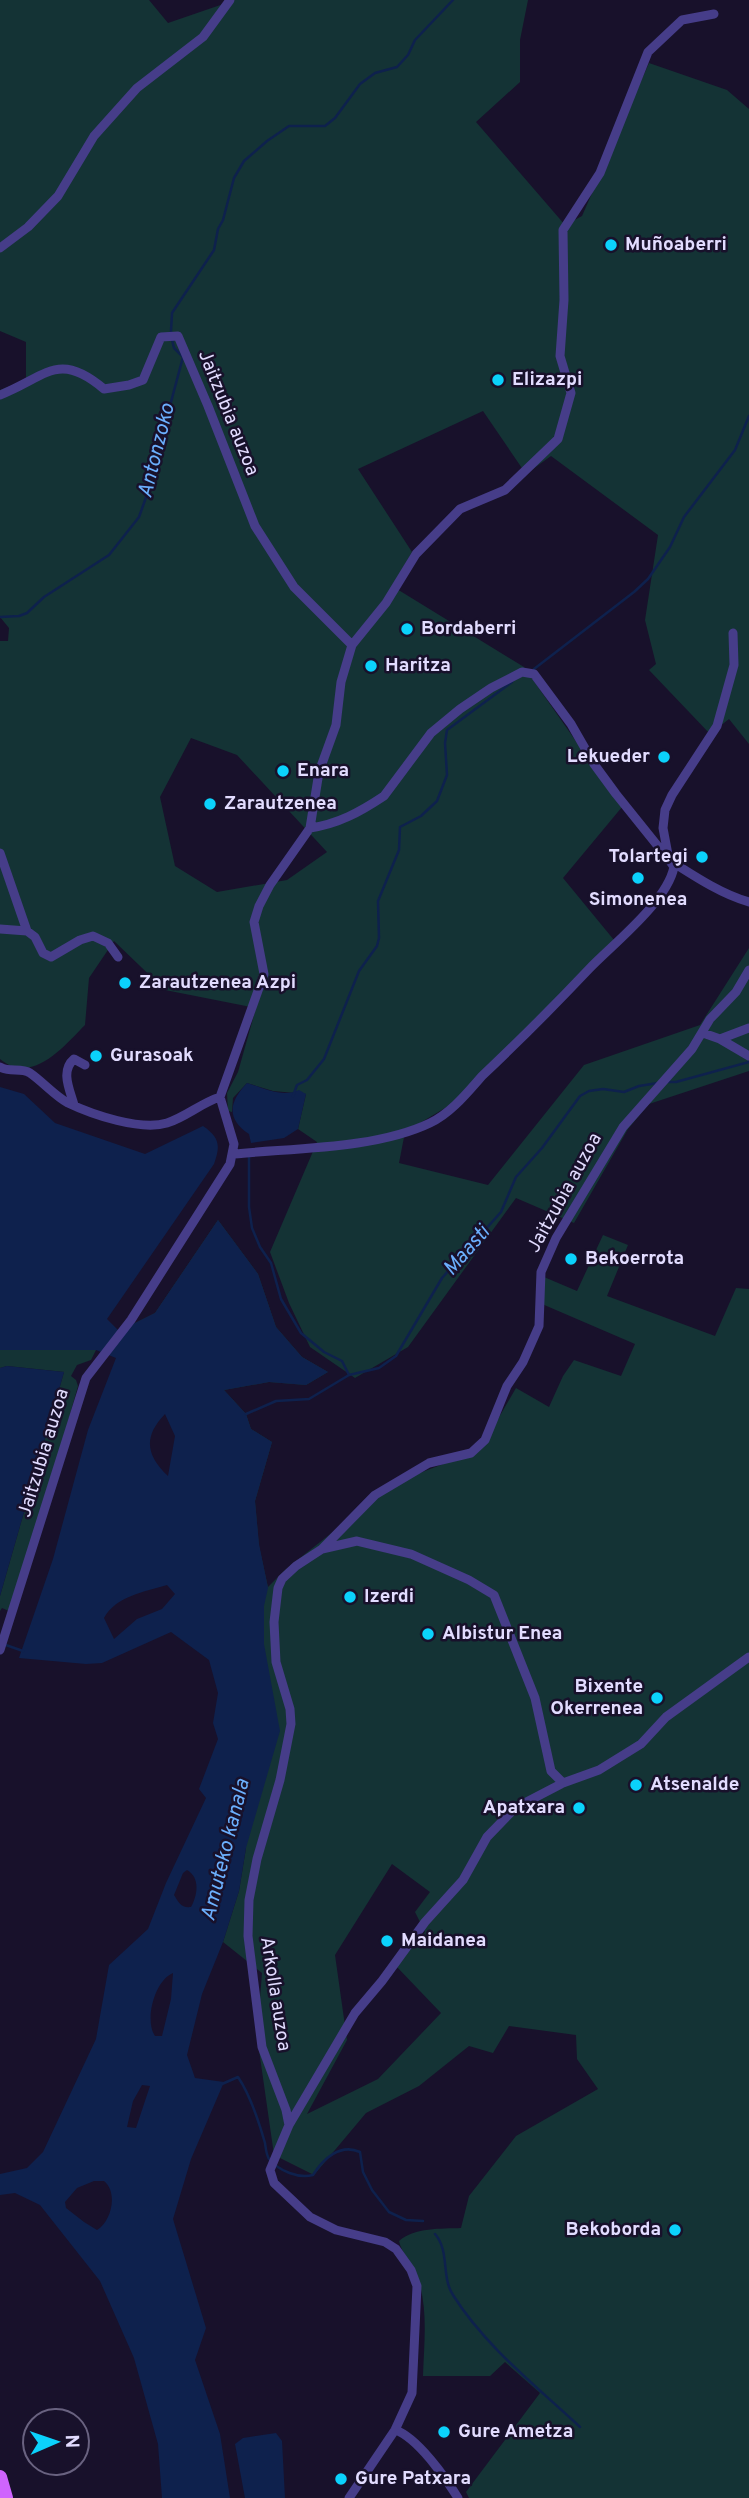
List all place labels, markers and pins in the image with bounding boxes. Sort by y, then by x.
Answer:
place label: Muñoaberri [625,233,727,257]
marker: Muñoaberri [603,237,619,253]
place label: Elizazpi [512,368,582,392]
marker: Elizazpi [490,372,506,388]
place label: Bordaberri [421,617,516,641]
marker: Bordaberri [399,621,415,637]
place label: Haritza [385,654,451,678]
marker: Haritza [363,658,379,674]
place label: Lekueder [567,745,650,769]
marker: Lekueder [656,749,672,765]
place label: Enara [297,759,349,783]
marker: Enara [275,763,291,779]
place label: Zarautzenea [224,792,337,816]
marker: Zarautzenea [202,796,218,812]
place label: Tolartegi [609,845,688,869]
marker: Tolartegi [694,849,710,865]
marker: Simonenea [630,870,646,886]
place label: Simonenea [589,888,687,912]
place label: Zarautzenea Azpi [139,971,296,995]
marker: Zarautzenea Azpi [117,975,133,991]
place label: Gurasoak [110,1044,194,1068]
marker: Gurasoak [88,1048,104,1064]
place label: Bekoerrota [585,1247,684,1271]
marker: Bekoerrota [563,1251,579,1267]
place label: Izerdi [364,1585,414,1609]
marker: Izerdi [342,1589,358,1605]
place label: Albistur Enea [442,1622,562,1646]
marker: Albistur Enea [420,1626,436,1642]
place label: Bixente Okerrenea [550,1675,643,1721]
marker: Bixente Okerrenea [649,1690,665,1706]
place label: Atsenalde [650,1773,739,1797]
marker: Atsenalde [628,1777,644,1793]
place label: Apatxara [483,1796,565,1820]
marker: Apatxara [571,1800,587,1816]
place label: Maidanea [401,1929,486,1953]
marker: Maidanea [379,1933,395,1949]
place label: Bekoborda [566,2218,661,2242]
marker: Bekoborda [667,2222,683,2238]
place label: Gure Ametza [458,2420,573,2444]
marker: Gure Ametza [436,2424,452,2440]
place label: Gure Patxara [355,2467,471,2491]
marker: Gure Patxara [333,2471,349,2487]

